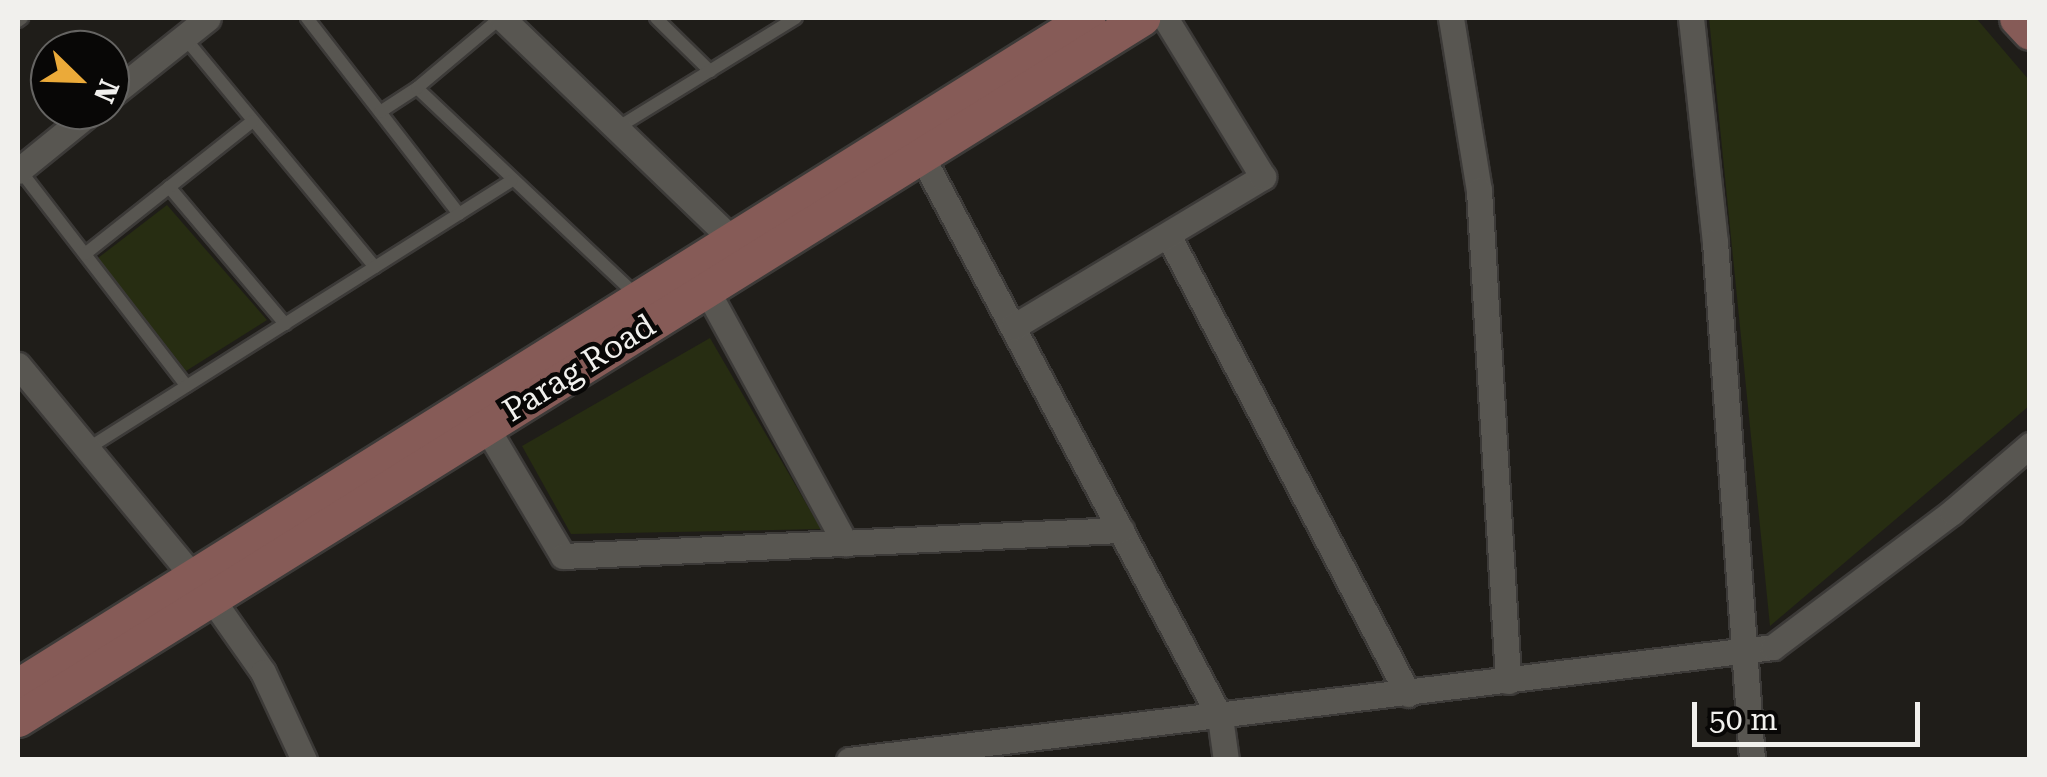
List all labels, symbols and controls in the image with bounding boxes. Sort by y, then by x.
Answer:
north arrow [30,30,130,130]
text: N [87,75,126,108]
street label: Parag Road [496,306,662,430]
scale bar [1697,682,1924,744]
text: 50 m [1709,702,1778,737]

